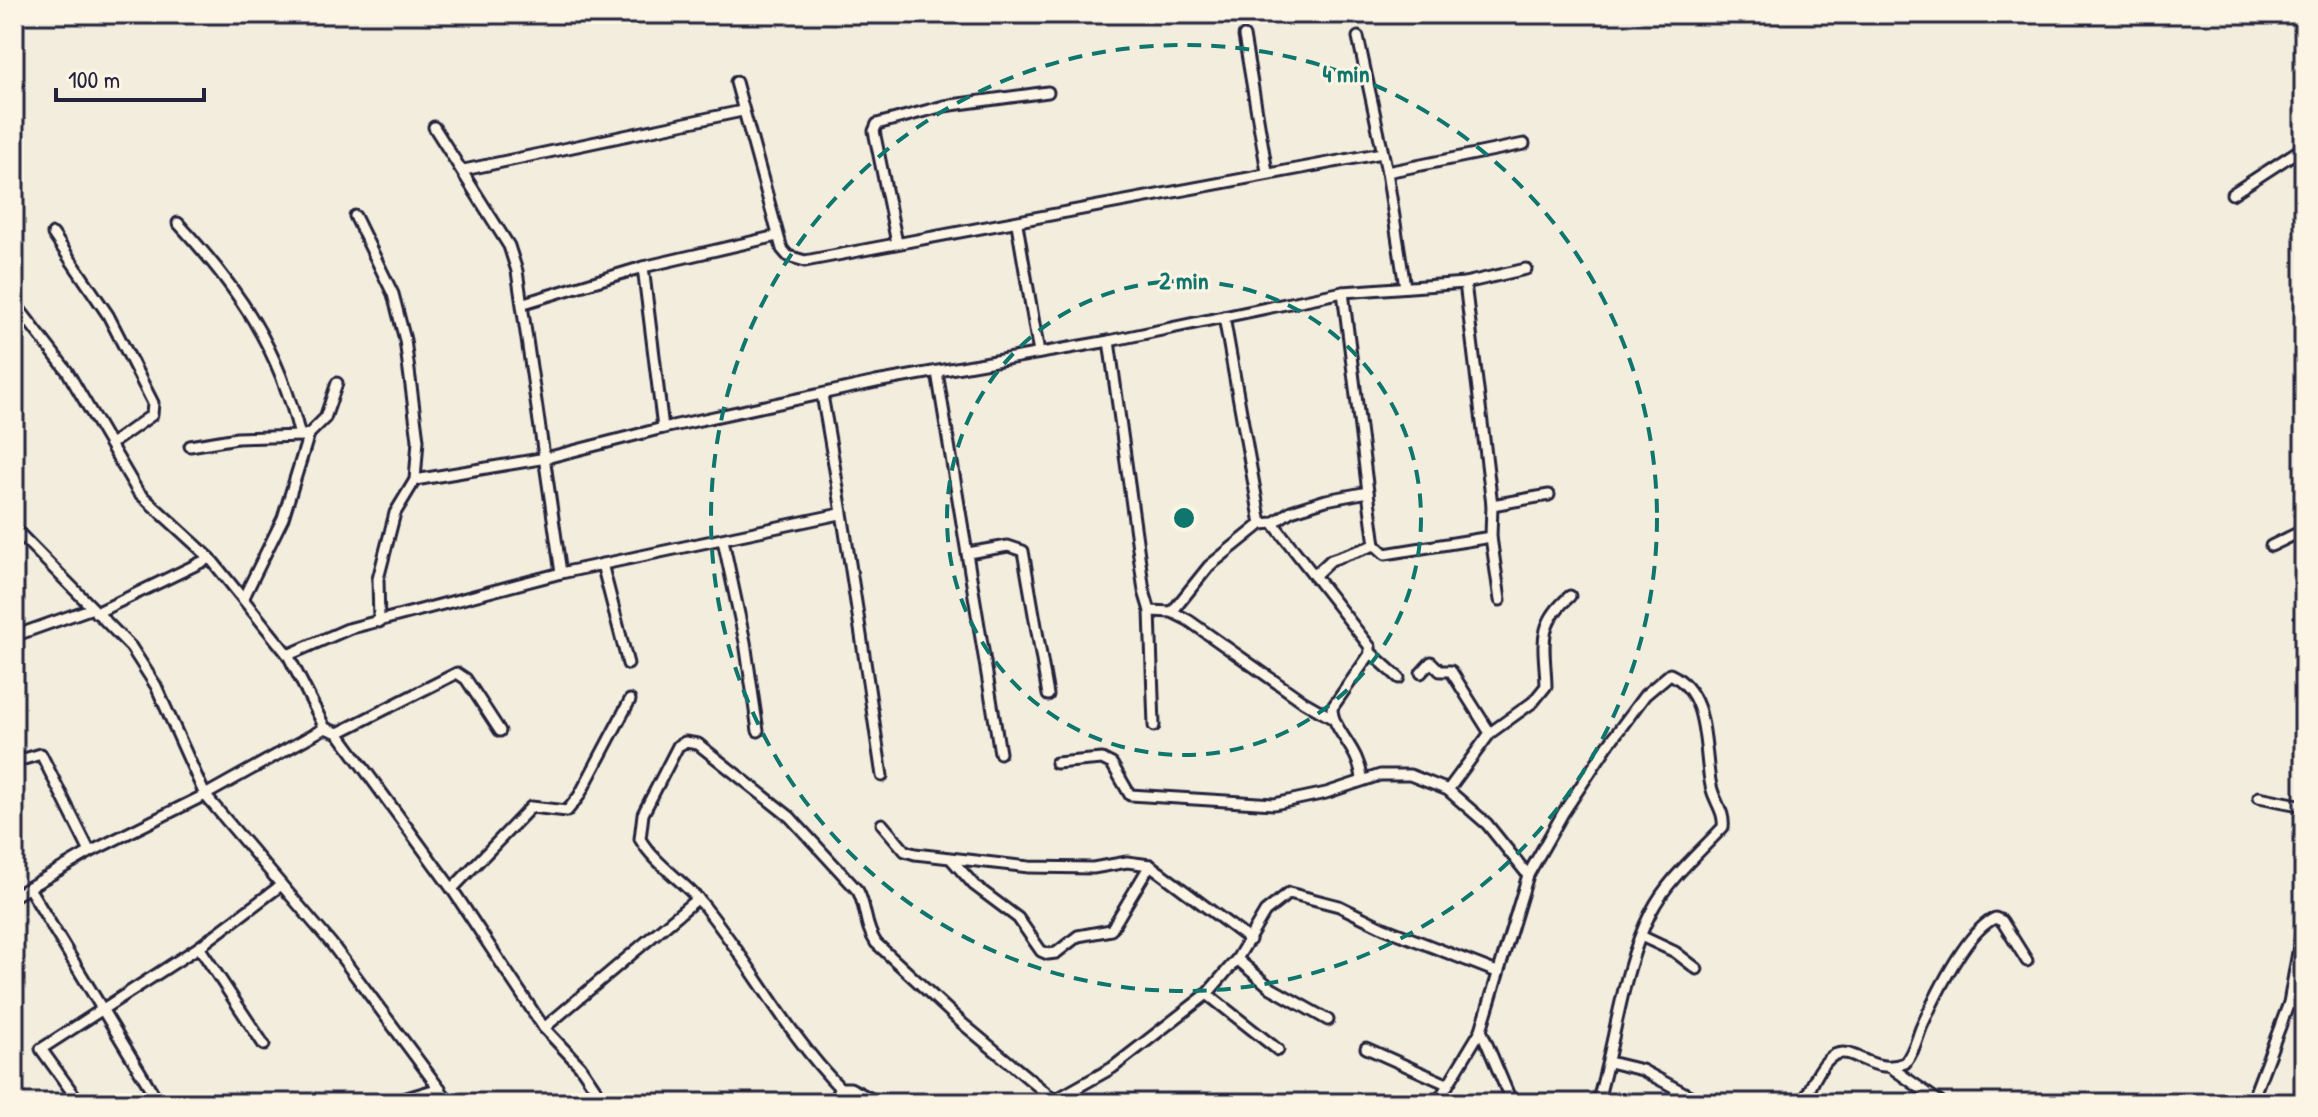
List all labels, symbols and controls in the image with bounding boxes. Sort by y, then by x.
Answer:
scale bar [56,52,204,102]
text: 4 min [1322,57,1370,89]
text: 100 m [68,63,120,95]
text: 2 min [1159,264,1209,296]
centre of rings [1170,504,1198,532]

